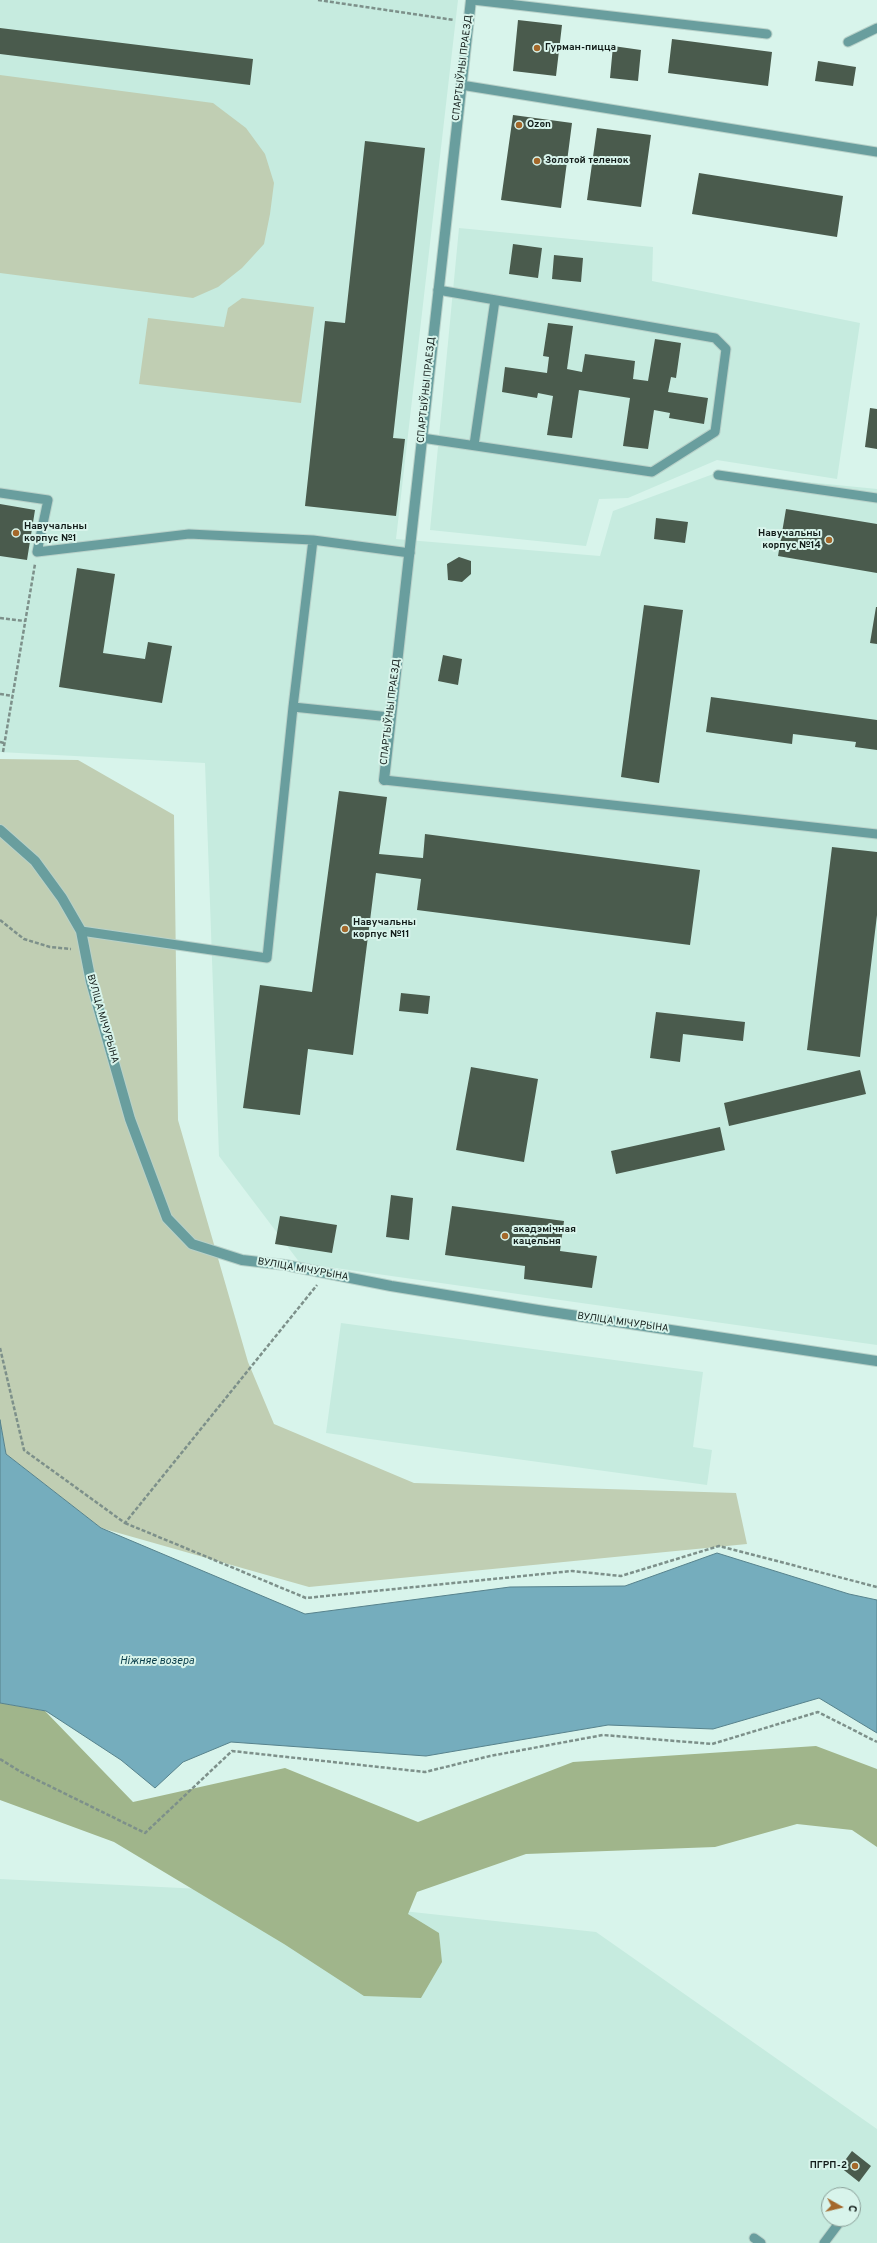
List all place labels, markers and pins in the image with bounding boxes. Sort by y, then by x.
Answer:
place label: Гурман-пицца [545,42,616,54]
marker: Гурман-пицца [532,43,542,53]
place label: Ozon [527,119,551,131]
marker: Ozon [514,120,524,130]
place label: Золотой теленок [545,155,629,167]
marker: Золотой теленок [532,156,542,166]
place label: Навучальны корпус №1 [24,521,87,544]
marker: Навучальны корпус №1 [11,528,21,538]
place label: Навучальны корпус №14 [758,528,821,552]
marker: Навучальны корпус №14 [824,535,834,545]
place label: Навучальны корпус №11 [353,917,416,940]
marker: Навучальны корпус №11 [340,924,350,934]
place label: акадэмічная кацельня [513,1224,576,1248]
marker: акадэмічная кацельня [500,1231,510,1241]
place label: ПГРП-2 [810,2160,847,2172]
marker: ПГРП-2 [850,2161,860,2171]

